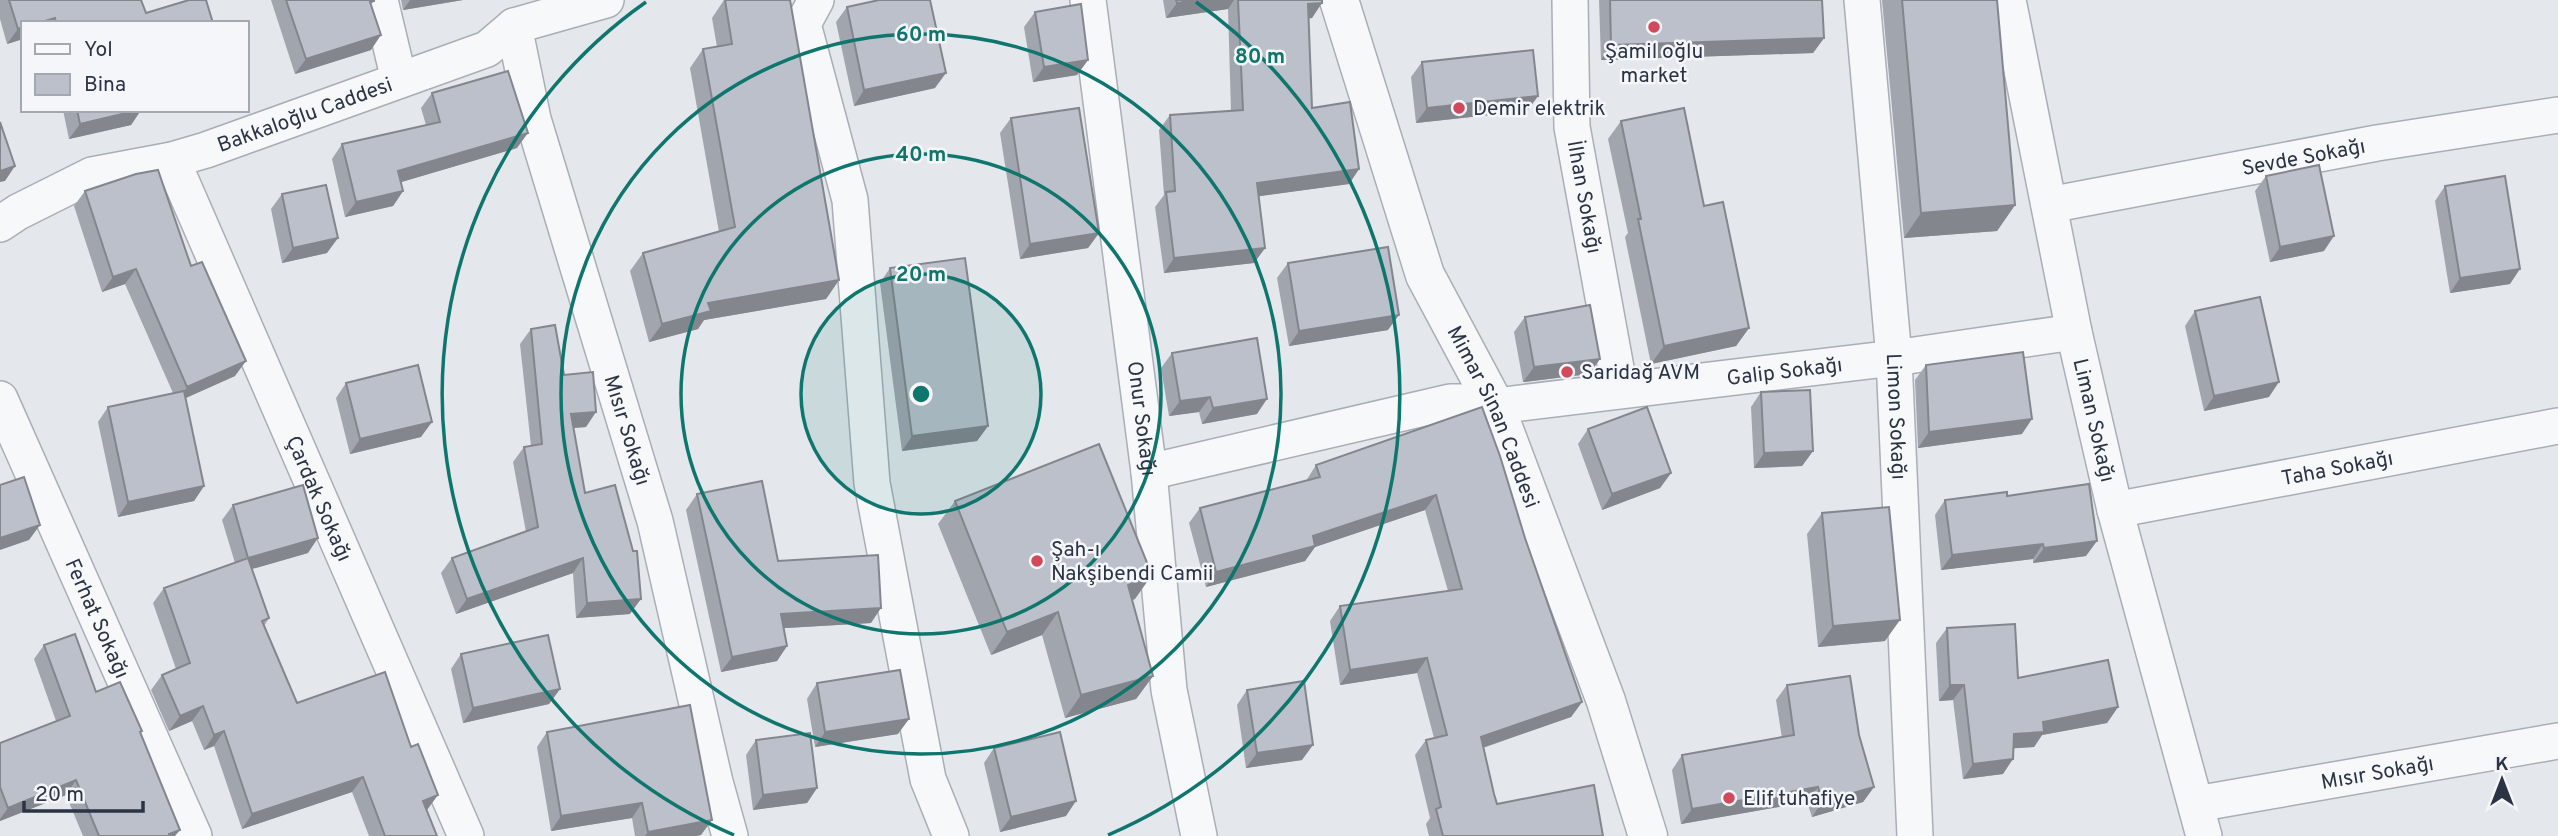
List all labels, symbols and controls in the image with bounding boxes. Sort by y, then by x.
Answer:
marker: Şamil oğlu market [1646,19,1662,35]
legend [21,21,248,112]
text: 60 m [896,22,946,49]
text: Yol [84,37,113,64]
place label: Şamil oğlu market [1605,39,1703,90]
text: 80 m [1235,44,1285,71]
text: Bina [84,72,126,99]
street label: Bakkaloğlu Caddesi [214,72,396,160]
place label: Demir elektrik [1473,96,1606,123]
marker: Demir elektrik [1451,100,1467,116]
street label: Sevde Sokağı [2240,133,2368,183]
street label: İlhan Sokağı [1560,138,1607,256]
text: 40 m [896,142,946,169]
text: 20 m [896,262,946,289]
street label: Mimar Sinan Caddesi [1440,322,1544,512]
street label: Galip Sokağı [1725,352,1844,393]
street label: Limon Sokağı [1879,353,1911,481]
street label: Liman Sokağı [2066,356,2120,485]
street label: Onur Sokağı [1120,360,1161,477]
place label: Saridağ AVM [1581,360,1700,387]
marker: Saridağ AVM [1559,364,1575,380]
street label: Mısır Sokağı [597,372,655,489]
centre of rings [909,382,933,406]
street label: Çardak Sokağı [279,432,357,566]
street label: Taha Sokağı [2279,446,2395,493]
place label: Şah-ı Nakşibendi Camii [1051,537,1213,588]
marker: Şah-ı Nakşibendi Camii [1029,553,1045,569]
street label: Ferhat Sokağı [58,555,134,683]
north arrow [2467,745,2537,815]
street label: Mısır Sokağı [2319,751,2436,797]
text: K [2495,753,2509,777]
scale bar [24,770,144,814]
text: 20 m [35,782,84,809]
place label: Elif tuhafiye [1743,786,1855,813]
marker: Elif tuhafiye [1721,790,1737,806]

